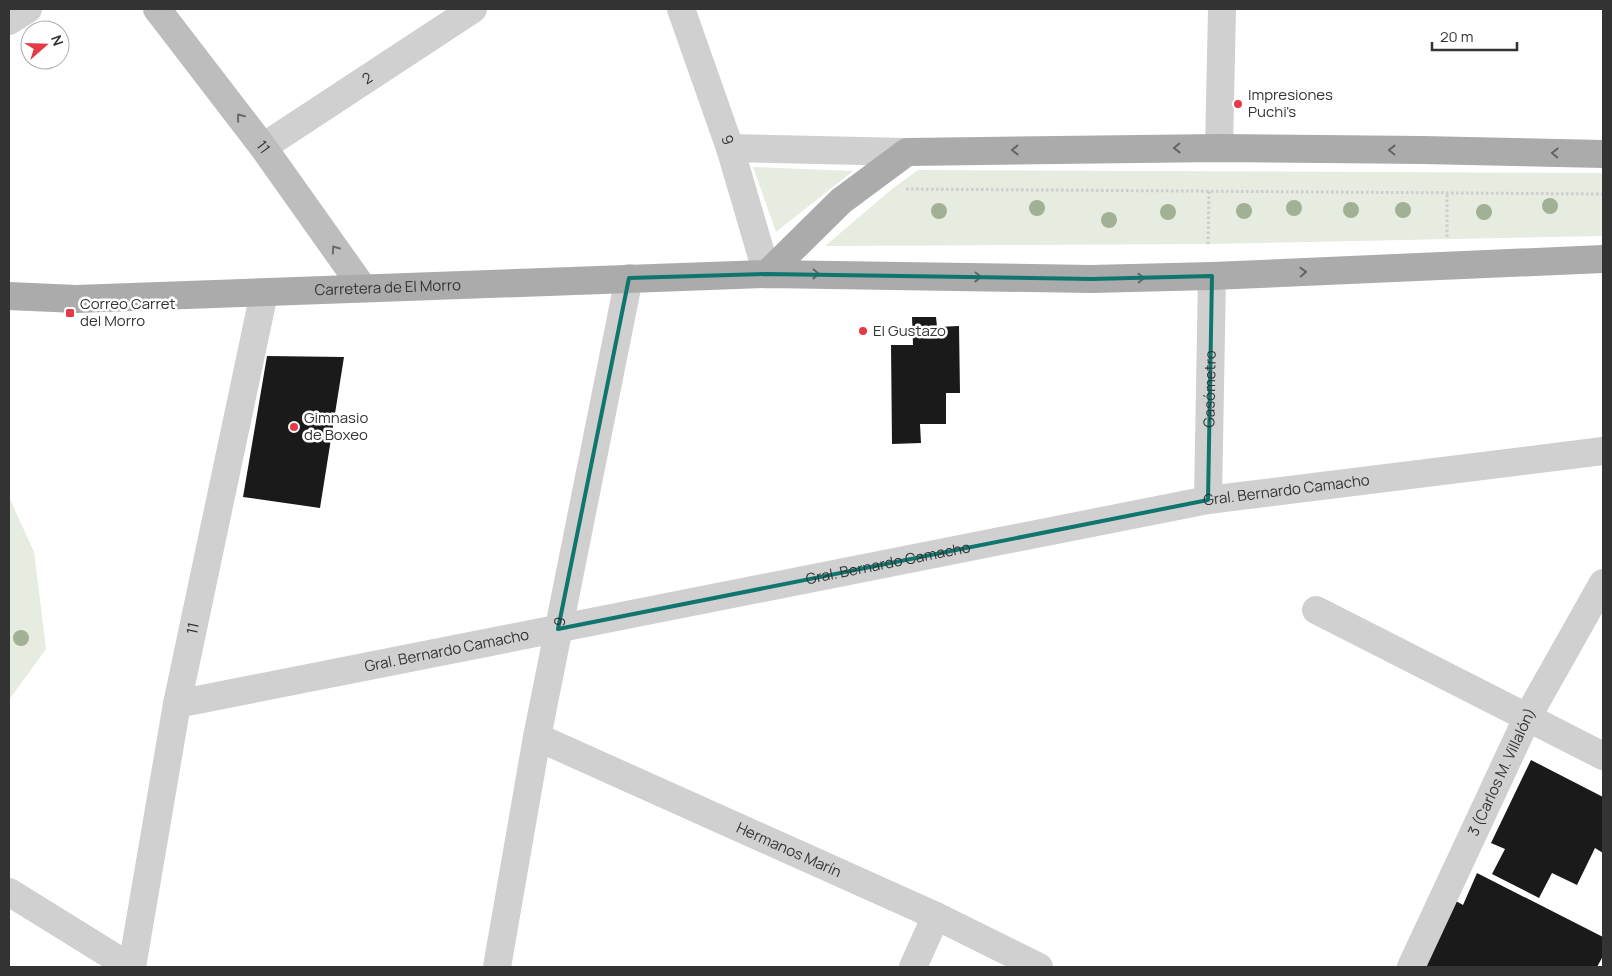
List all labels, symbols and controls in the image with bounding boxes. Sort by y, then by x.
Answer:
north arrow [20,20,70,70]
scale bar [1432,20,1517,52]
text: 20 m [1440,26,1473,47]
text: N [47,32,68,48]
street label: 2 [358,67,377,89]
place label: Impresiones Puchi's [1248,84,1333,122]
marker: Impresiones Puchi's [1232,98,1244,110]
one-way arrow [237,114,245,123]
street label: 9 [716,132,739,148]
street label: 11 [251,136,275,158]
one-way arrow [1173,143,1180,153]
one-way arrow [1388,144,1396,155]
one-way arrow [1010,145,1018,156]
one-way arrow [1550,148,1558,158]
one-way arrow [332,245,341,254]
one-way arrow [1300,267,1308,277]
one-way arrow [812,269,820,280]
one-way arrow [975,272,983,283]
one-way arrow [1138,273,1145,283]
street label: Carretera de El Morro [314,274,461,300]
place label: Correo Carret del Morro [80,293,175,331]
marker: Correo Carret del Morro [64,307,76,319]
place label: El Gustazo [873,320,946,341]
marker: El Gustazo [857,325,869,337]
street label: Gasómetro [1198,350,1221,428]
place label: Gimnasio de Boxeo [304,407,368,445]
marker: Gimnasio de Boxeo [288,421,300,433]
street label: Gral. Bernardo Camacho [1202,469,1371,510]
street label: Gral. Bernardo Camacho [804,536,972,589]
street label: 9 [548,615,571,628]
street label: 11 [181,620,204,636]
street label: Gral. Bernardo Camacho [363,624,531,677]
street label: 3 (Carlos M. Villalón) [1462,704,1540,839]
street label: Hermanos Marín [733,817,845,882]

